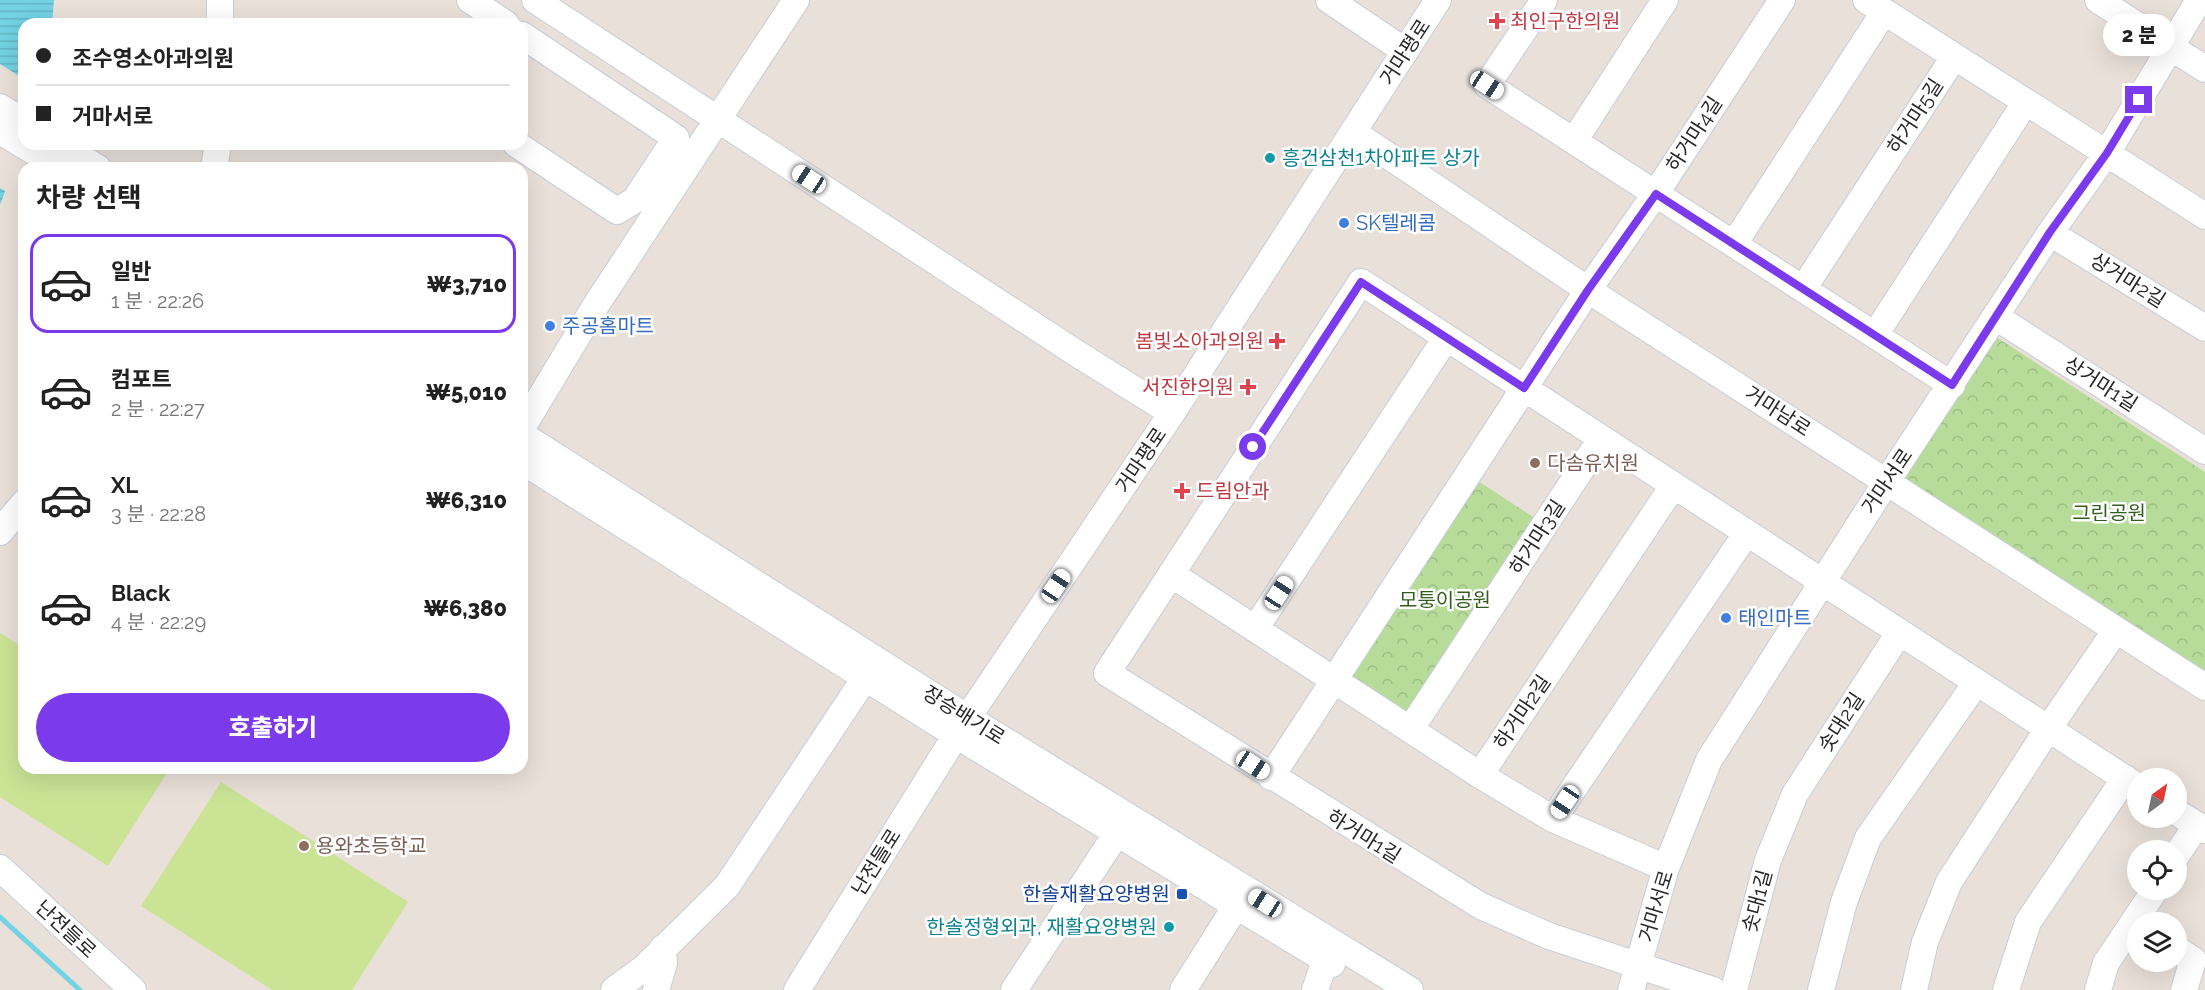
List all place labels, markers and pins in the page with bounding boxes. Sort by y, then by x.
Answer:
place label: 최인구한의원 [1510,9,1620,33]
marker: 최인구한의원 [1488,12,1506,30]
place label: 흥건삼천1차아파트 상가 [1282,146,1480,170]
marker: 흥건삼천1차아파트 상가 [1263,151,1277,165]
place label: SK텔레콤 [1356,211,1436,235]
marker: SK텔레콤 [1337,216,1351,230]
place label: 주공홈마트 [562,314,654,338]
marker: 주공홈마트 [543,319,557,333]
place label: 봄빛소아과의원 [1135,329,1264,353]
marker: 봄빛소아과의원 [1268,332,1286,350]
place label: 서진한의원 [1142,375,1234,399]
marker: 서진한의원 [1239,378,1257,396]
place label: 다솜유치원 [1547,451,1639,475]
marker: 다솜유치원 [1528,456,1542,470]
place label: 드림안과 [1196,479,1270,503]
marker: 드림안과 [1173,482,1191,500]
place label: 태인마트 [1738,606,1812,630]
marker: 태인마트 [1719,611,1733,625]
place label: 용와초등학교 [316,834,426,858]
marker: 용와초등학교 [297,839,311,853]
place label: 한솔재활요양병원 [1023,882,1170,906]
marker: 한솔재활요양병원 [1175,887,1189,901]
place label: 한솔정형외과, 재활요양병원 [927,915,1157,939]
marker: 한솔정형외과, 재활요양병원 [1162,920,1176,934]

